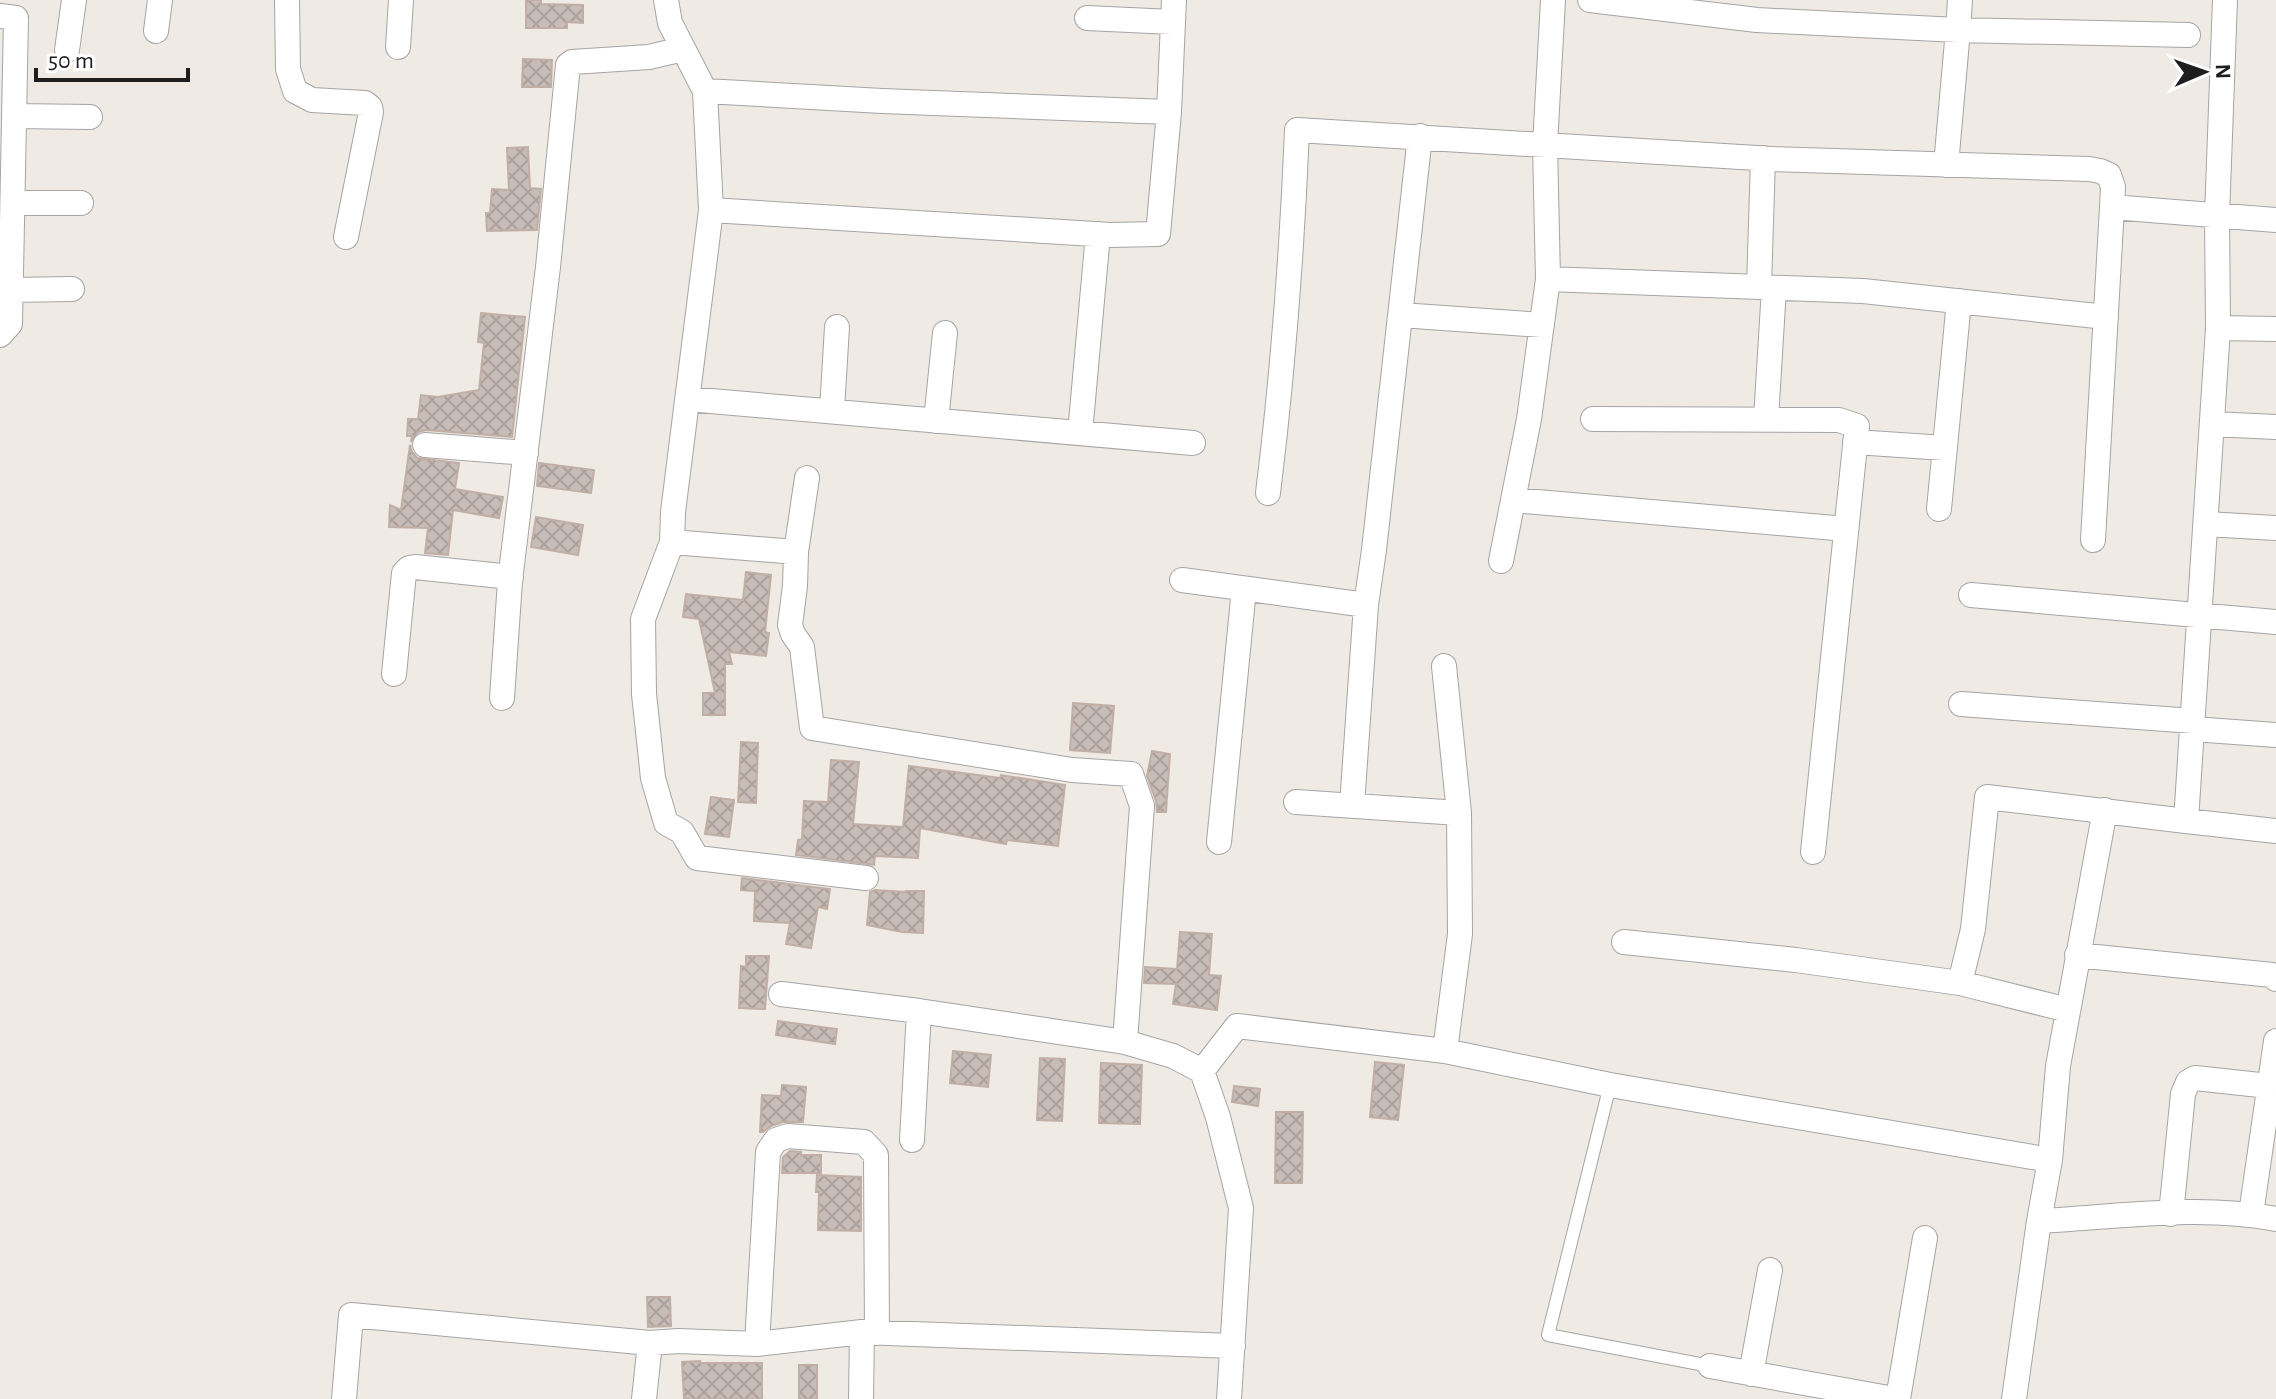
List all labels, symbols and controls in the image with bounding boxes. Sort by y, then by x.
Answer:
scale bar [36,32,188,82]
north arrow [2164,32,2244,112]
text: 50 m [48,49,94,73]
text: N [2212,63,2234,79]

